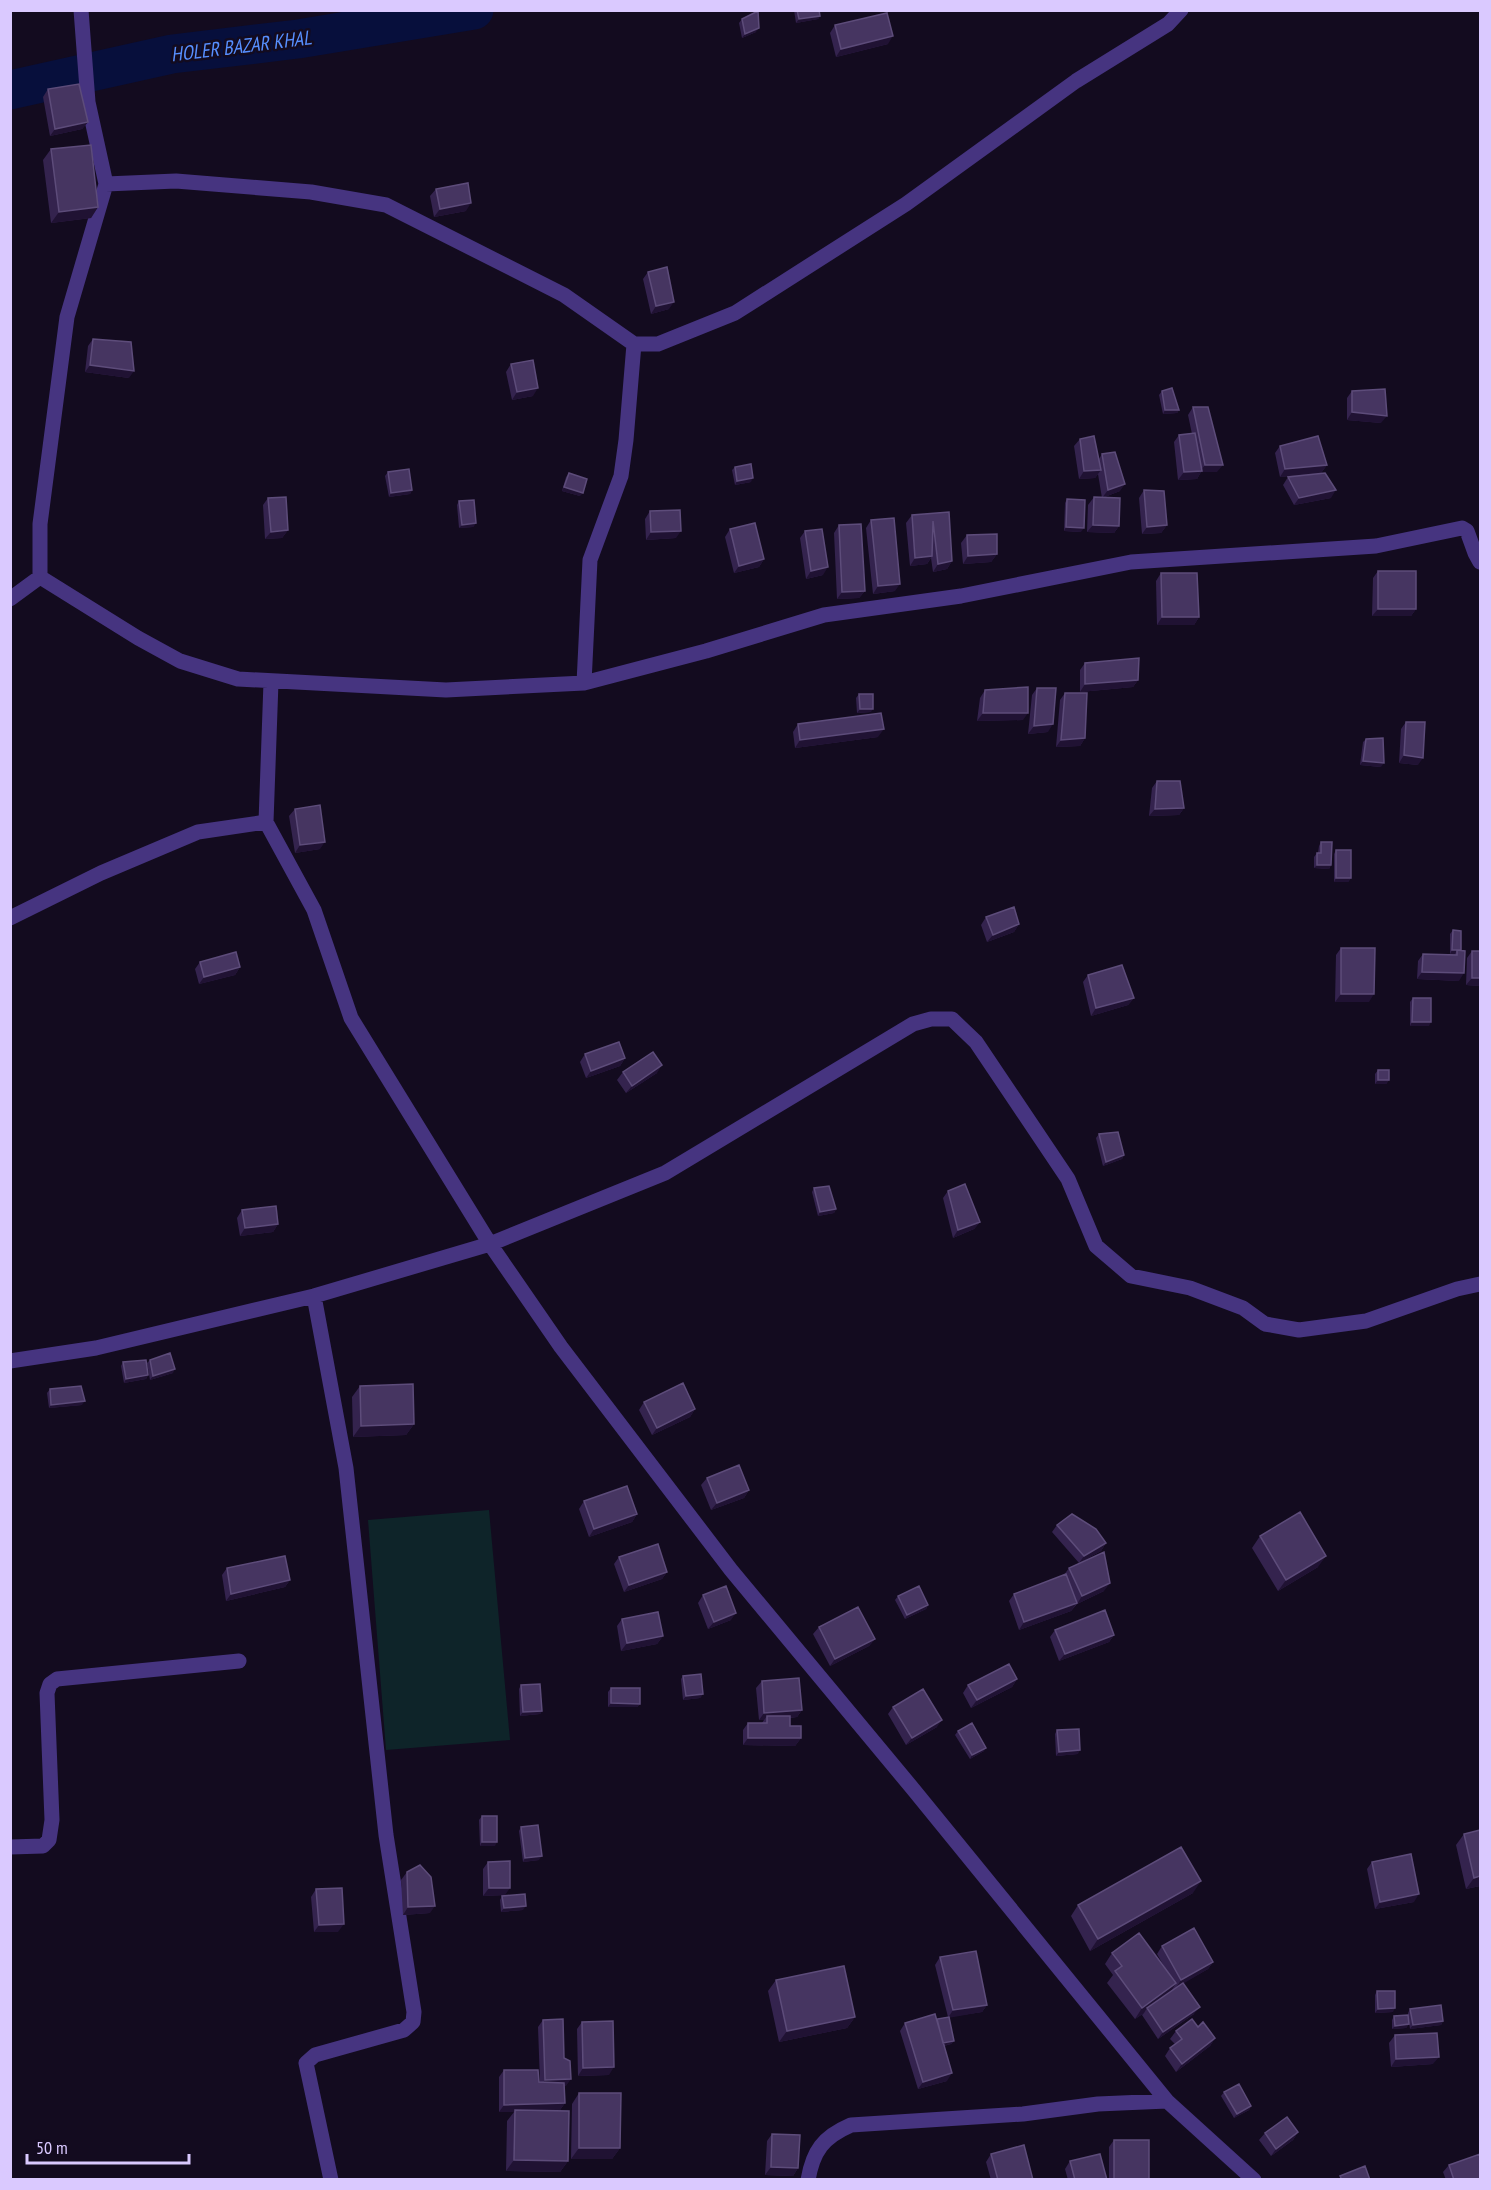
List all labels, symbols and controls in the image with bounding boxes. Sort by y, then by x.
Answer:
water label: HOLER BAZAR KHAL [169,24,313,68]
scale bar [27,2127,189,2165]
text: 50 m [36,2136,68,2159]

